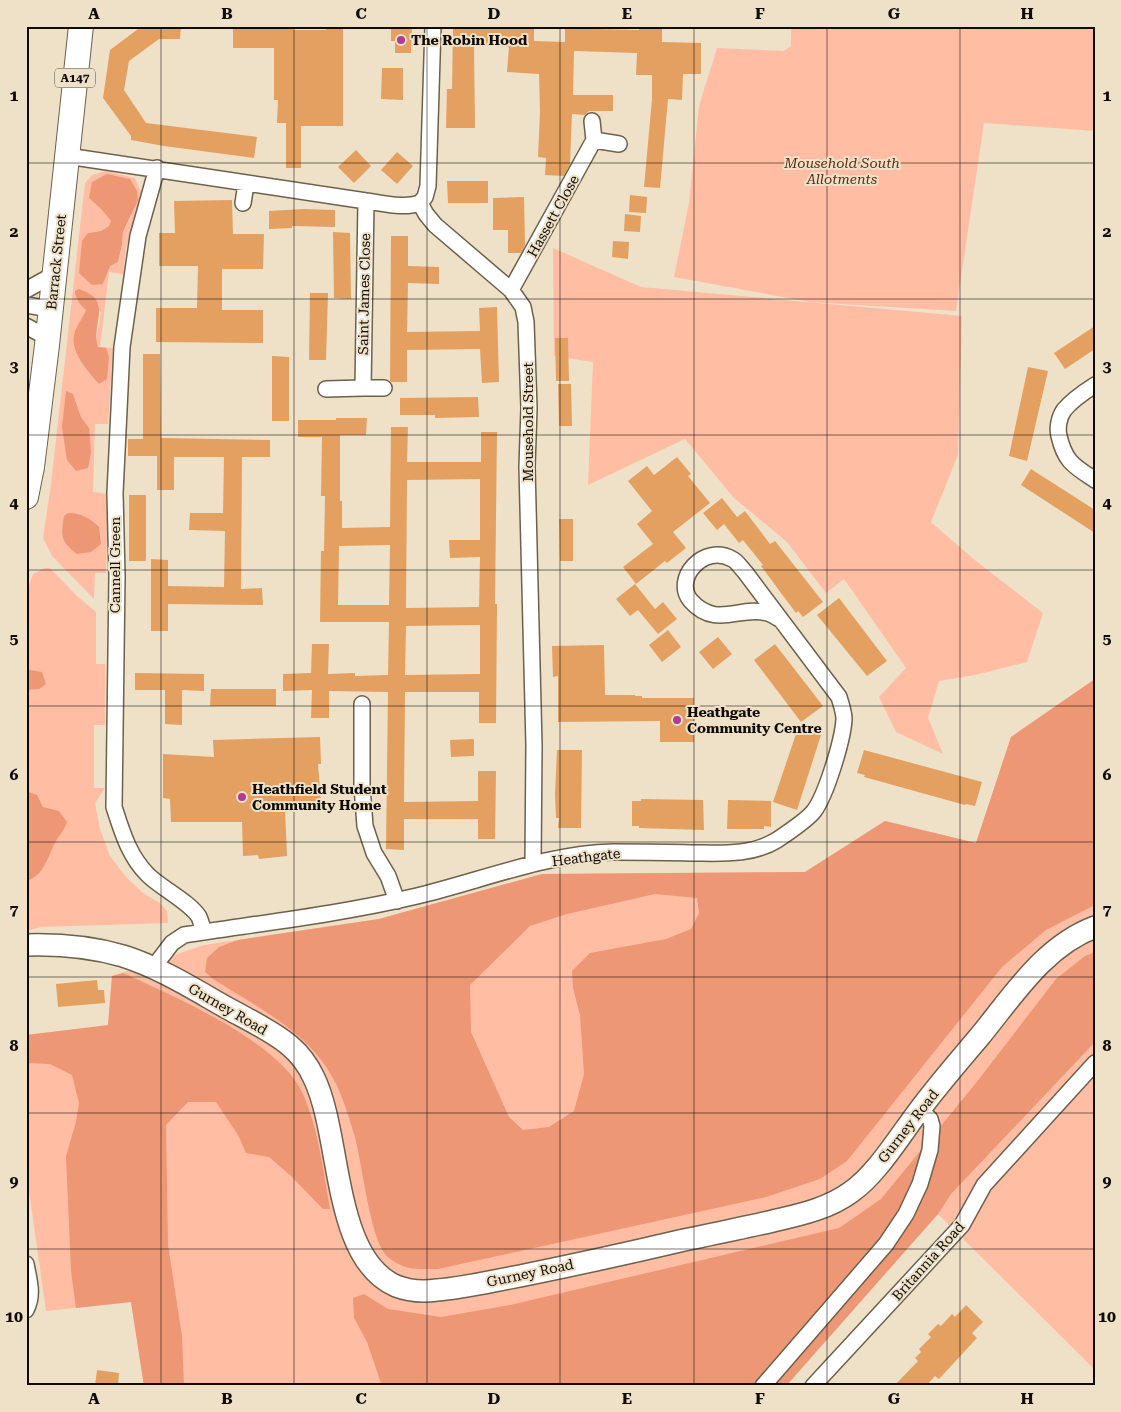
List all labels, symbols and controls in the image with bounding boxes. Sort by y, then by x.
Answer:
text: A [88,4,100,23]
text: B [221,4,233,23]
text: C [355,4,367,23]
text: D [488,4,501,23]
text: E [622,4,632,23]
text: F [755,4,765,23]
text: G [888,4,901,23]
text: H [1020,4,1034,23]
place label: The Robin Hood [411,32,528,48]
marker: The Robin Hood [395,34,407,46]
road number: A147 [55,68,95,88]
text: 1 [10,86,19,105]
text: 1 [1103,86,1112,105]
park label: Mousehold South Allotments [783,155,900,187]
street label: Hassett Close [524,172,582,260]
street label: Barrack Street [43,213,69,311]
text: 2 [10,222,19,241]
text: 2 [1103,222,1112,241]
street label: Saint James Close [355,233,373,355]
text: 3 [10,357,19,376]
text: 3 [1103,357,1112,376]
street label: Mousehold Street [520,362,536,482]
text: 4 [10,493,19,512]
text: 4 [1103,493,1112,512]
street label: Cannell Green [107,517,123,613]
text: 5 [10,629,19,648]
text: 5 [1103,629,1112,648]
place label: Heathgate Community Centre [687,704,822,736]
marker: Heathgate Community Centre [671,714,683,726]
text: 6 [10,765,19,784]
text: 6 [1103,765,1112,784]
place label: Heathfield Student Community Home [252,781,387,813]
marker: Heathfield Student Community Home [236,791,248,803]
street label: Heathgate [551,845,621,869]
text: 7 [10,900,19,919]
text: 7 [1103,900,1112,919]
street label: Gurney Road [186,980,270,1038]
text: 8 [10,1036,19,1055]
text: 8 [1103,1036,1112,1055]
street label: Gurney Road [874,1086,942,1166]
text: 9 [10,1172,19,1191]
text: 9 [1103,1172,1112,1191]
street label: Britannia Road [888,1218,968,1304]
street label: Gurney Road [485,1256,575,1290]
text: 10 [5,1307,23,1326]
text: 10 [1098,1307,1116,1326]
text: A [88,1389,100,1408]
text: B [221,1389,233,1408]
text: C [355,1389,367,1408]
text: D [488,1389,501,1408]
text: E [622,1389,632,1408]
text: F [755,1389,765,1408]
text: G [888,1389,901,1408]
text: H [1020,1389,1034,1408]

